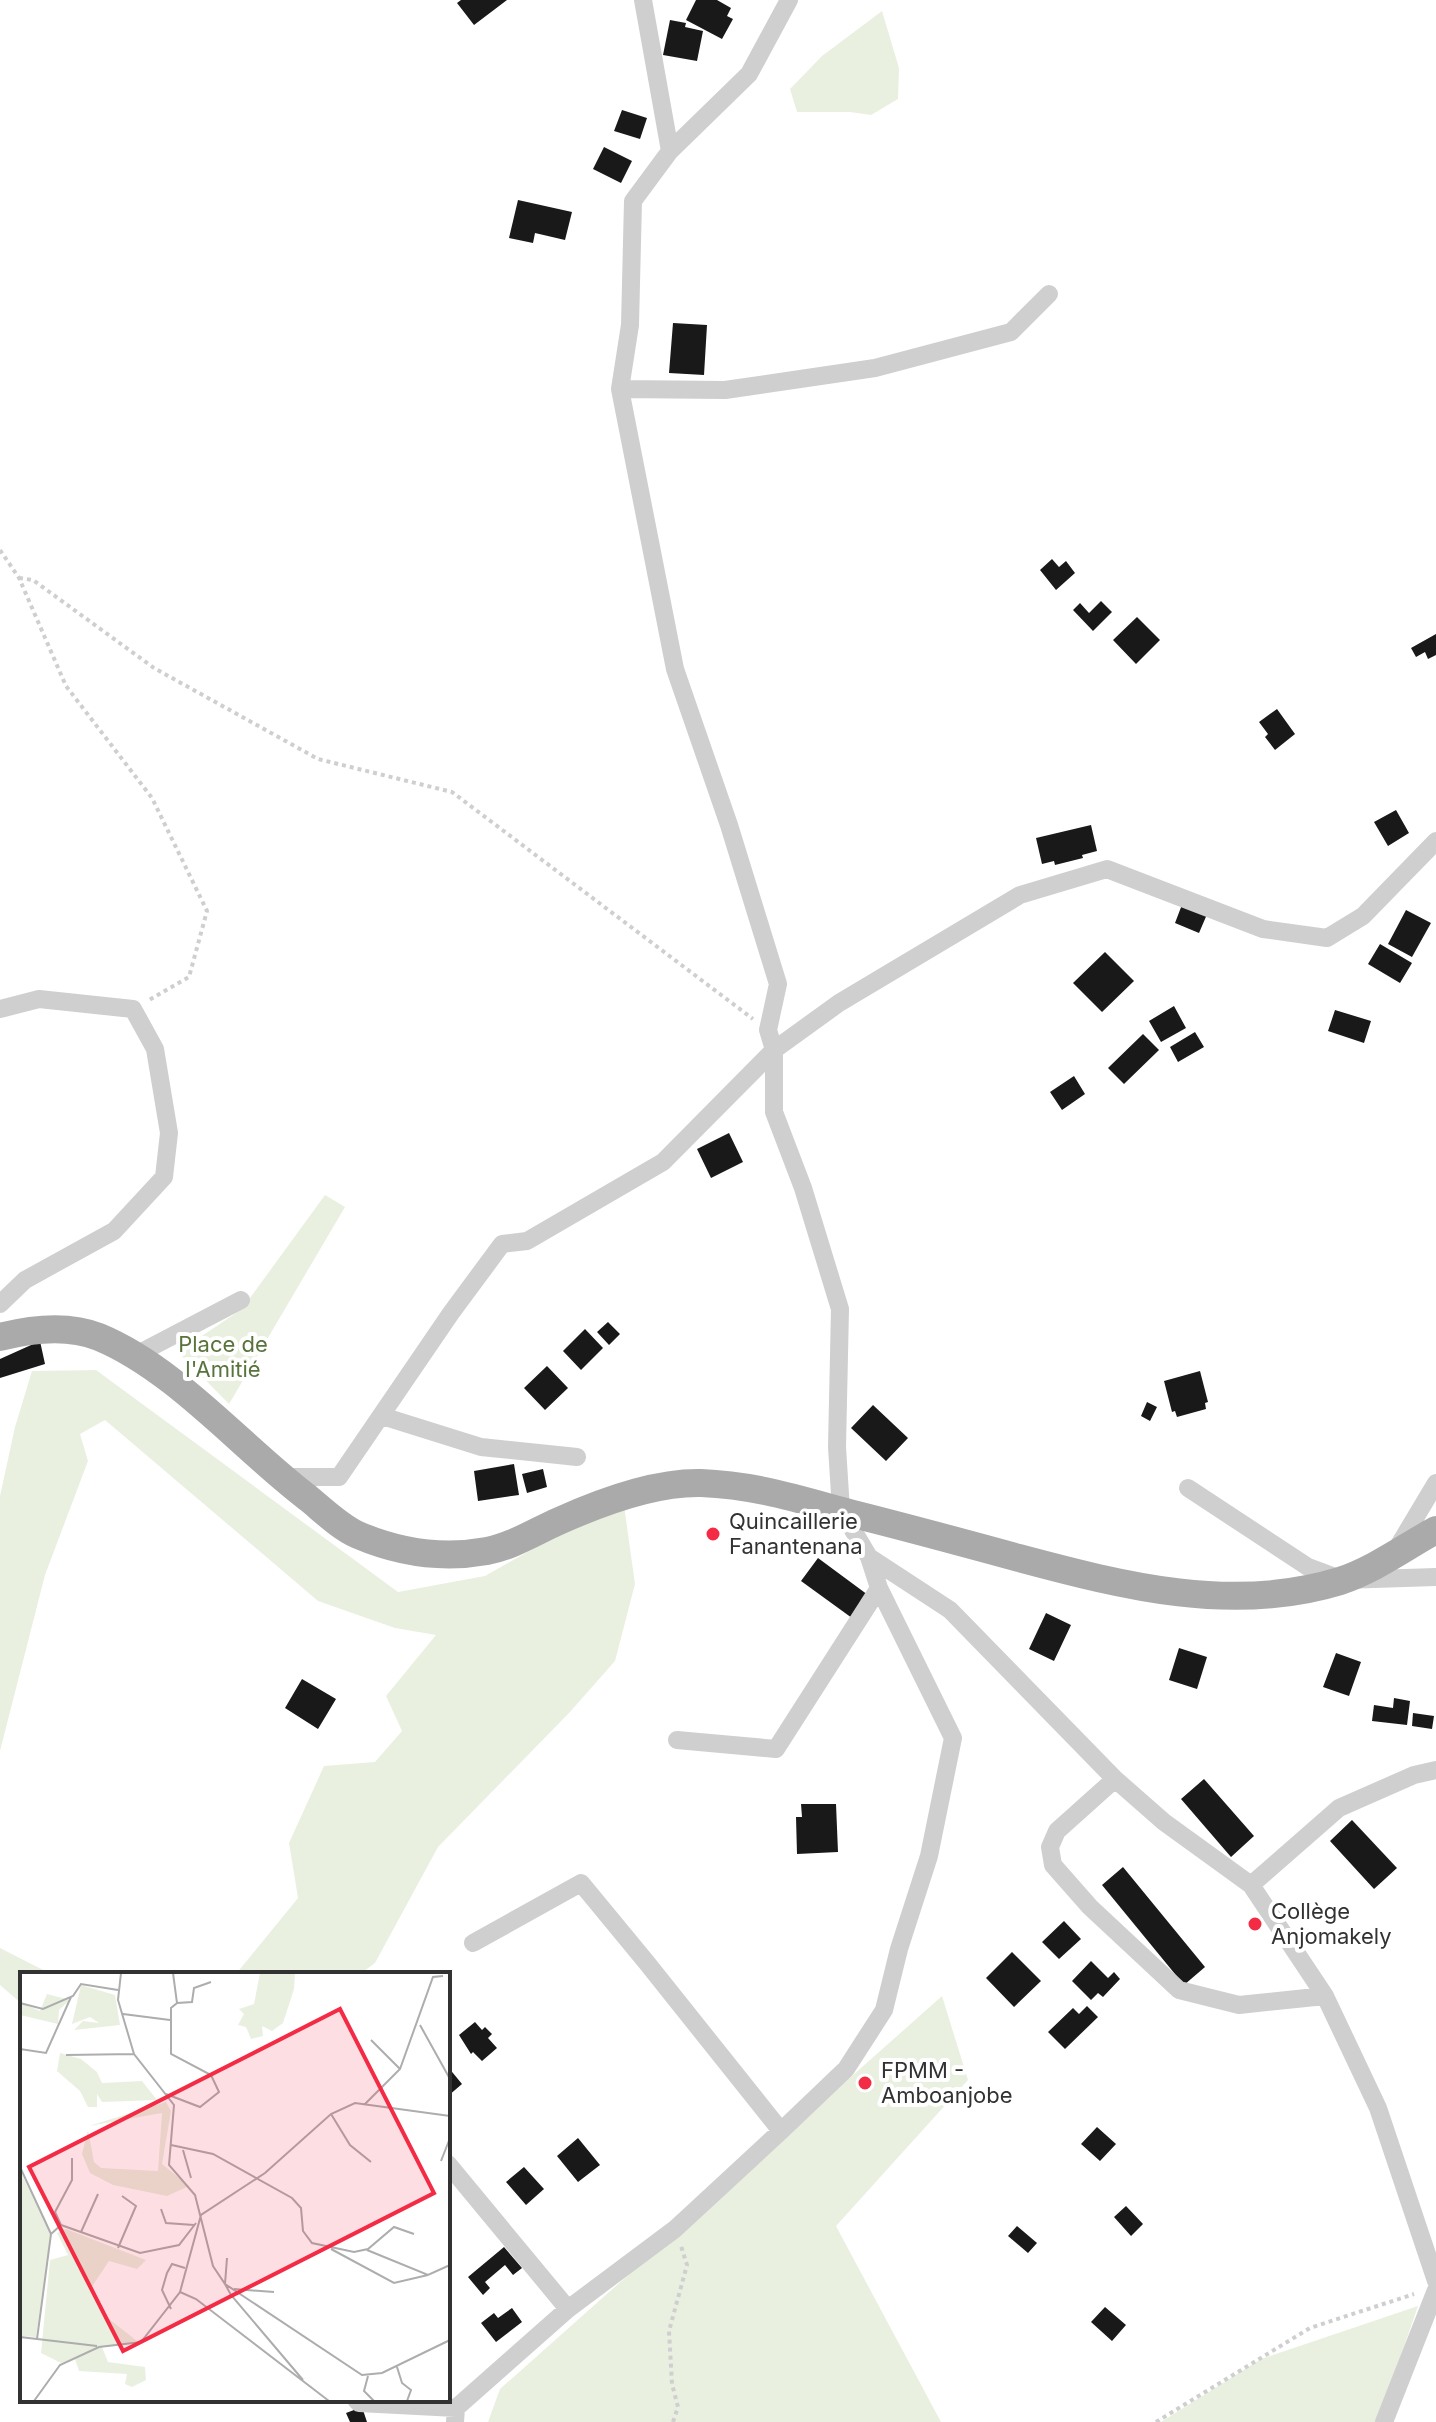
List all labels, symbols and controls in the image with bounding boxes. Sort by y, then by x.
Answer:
park label: Place de l'Amitié [178,1331,268,1382]
place label: Quincaillerie Fanantenana [729,1508,863,1559]
marker: Quincaillerie Fanantenana [704,1525,722,1543]
place label: Collège Anjomakely [1271,1898,1392,1949]
marker: Collège Anjomakely [1246,1915,1264,1933]
inset map [20,1972,450,2402]
place label: FPMM - Amboanjobe [881,2057,1013,2108]
marker: FPMM - Amboanjobe [856,2074,874,2092]

